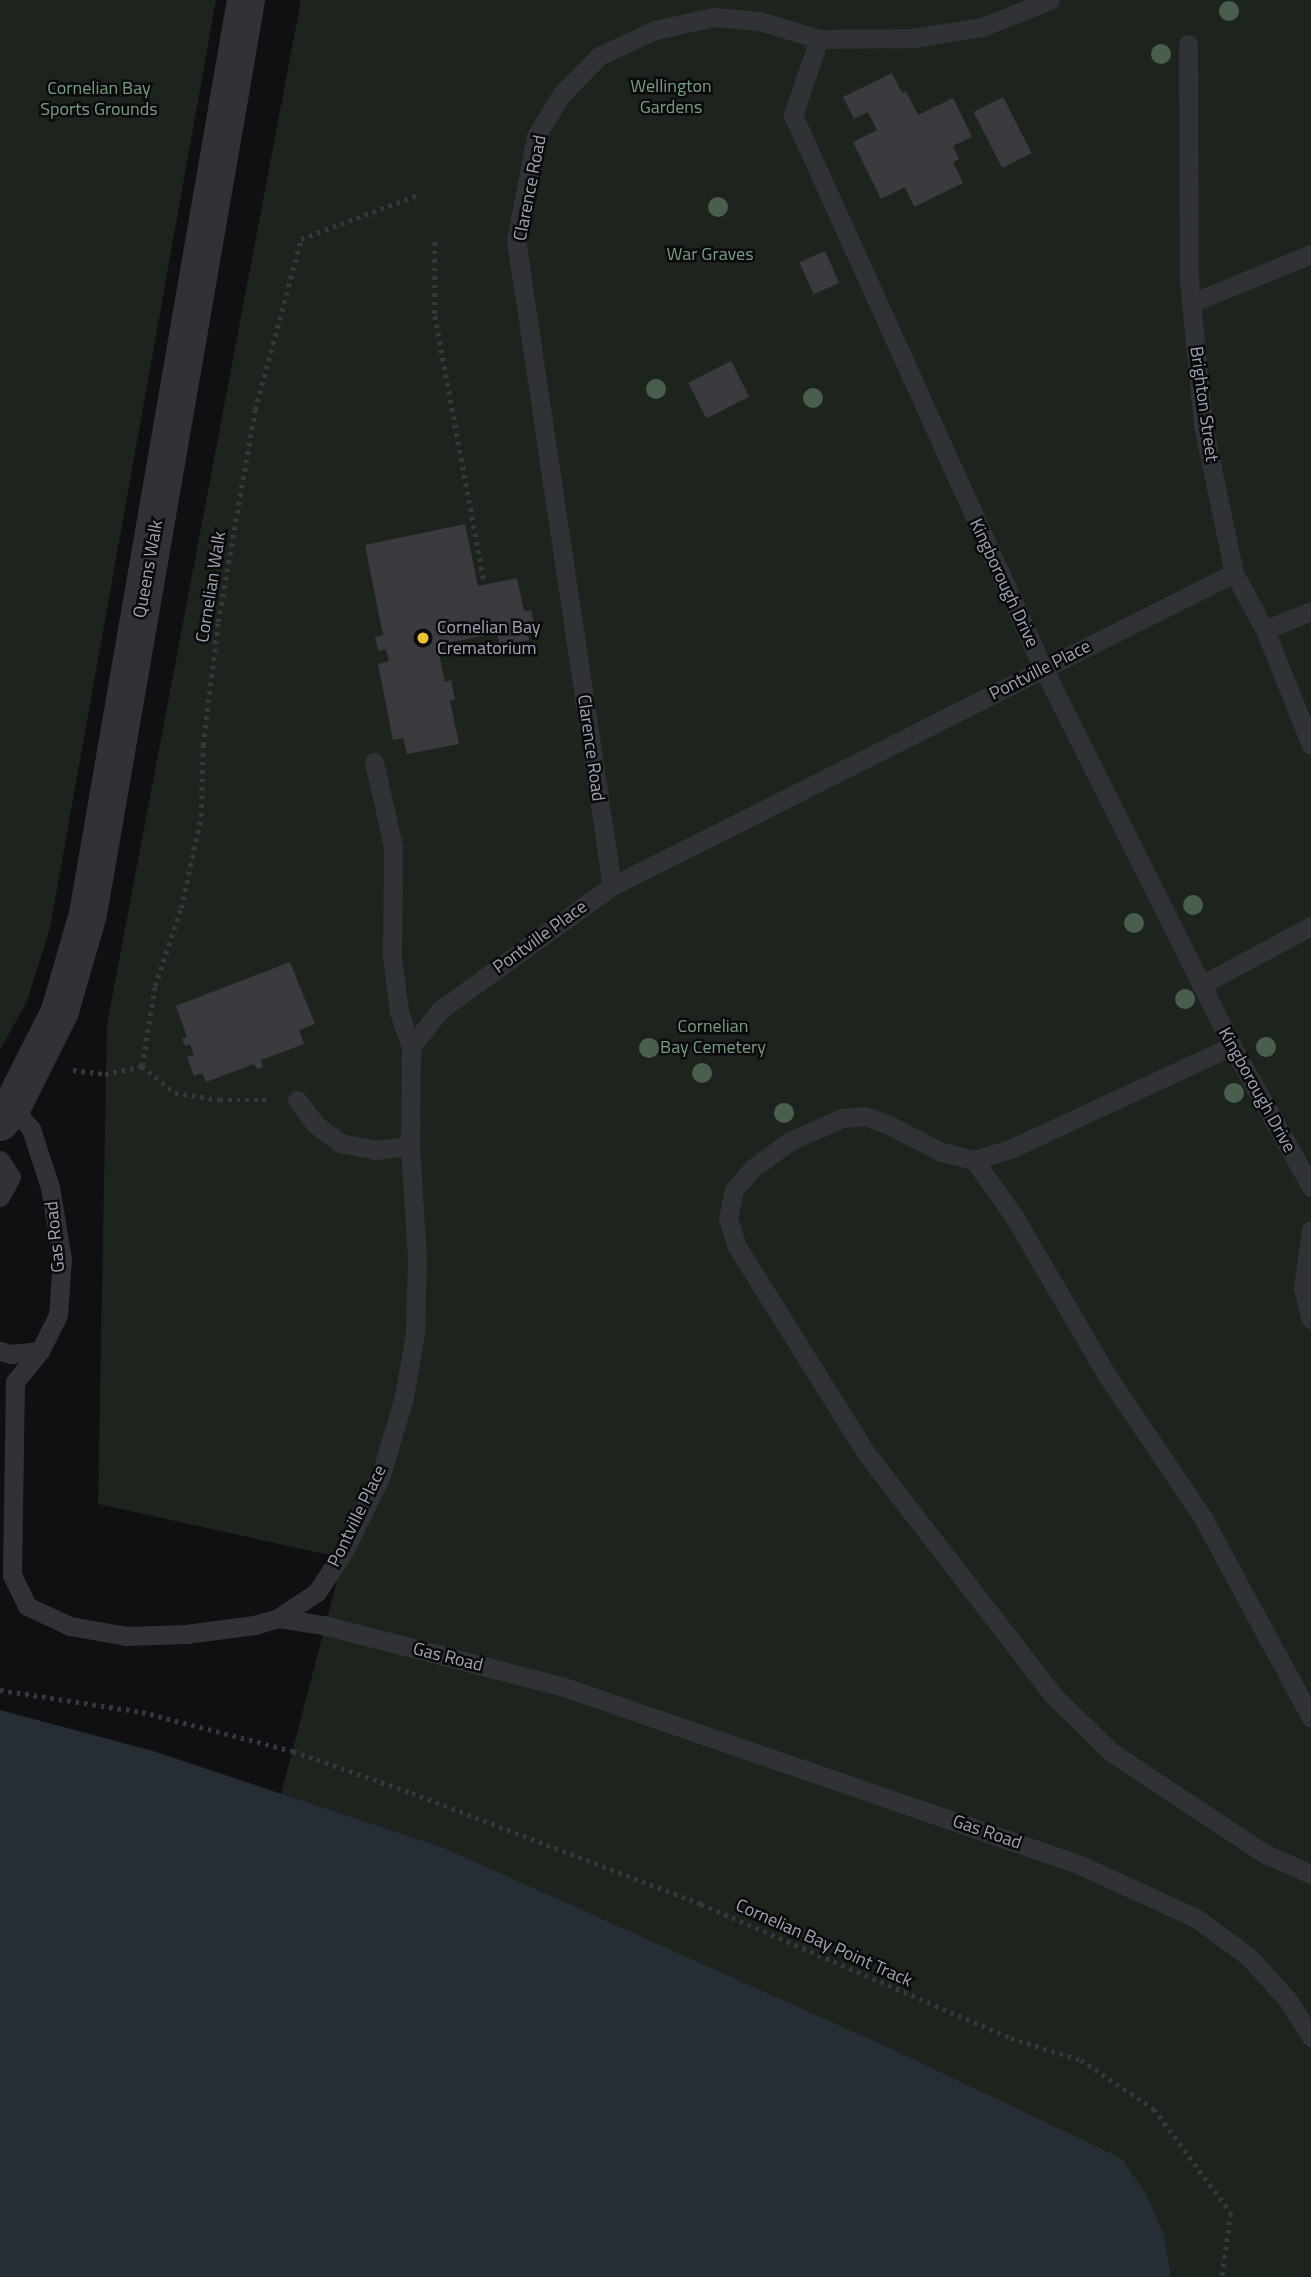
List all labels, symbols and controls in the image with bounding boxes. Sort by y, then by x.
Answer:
park label: Wellington Gardens [630,76,712,119]
park label: Cornelian Bay Sports Grounds [40,78,158,120]
street label: Clarence Road [509,133,551,243]
park label: War Graves [666,243,754,265]
street label: Brighton Street [1185,345,1223,463]
street label: Kingborough Drive [965,515,1043,651]
street label: Queens Walk [129,518,167,620]
street label: Cornelian Walk [192,530,230,644]
place label: Cornelian Bay Crematorium [437,617,541,660]
marker: Cornelian Bay Crematorium [415,630,431,646]
street label: Pontville Place [986,635,1094,705]
street label: Clarence Road [573,693,609,803]
street label: Pontville Place [489,896,591,978]
park label: Cornelian Bay Cemetery [660,1016,766,1058]
street label: Kingborough Drive [1214,1024,1300,1156]
street label: Gas Road [41,1200,69,1274]
street label: Pontville Place [323,1462,391,1570]
street label: Gas Road [411,1638,485,1676]
street label: Gas Road [950,1810,1024,1854]
street label: Cornelian Bay Point Track [732,1894,916,1992]

